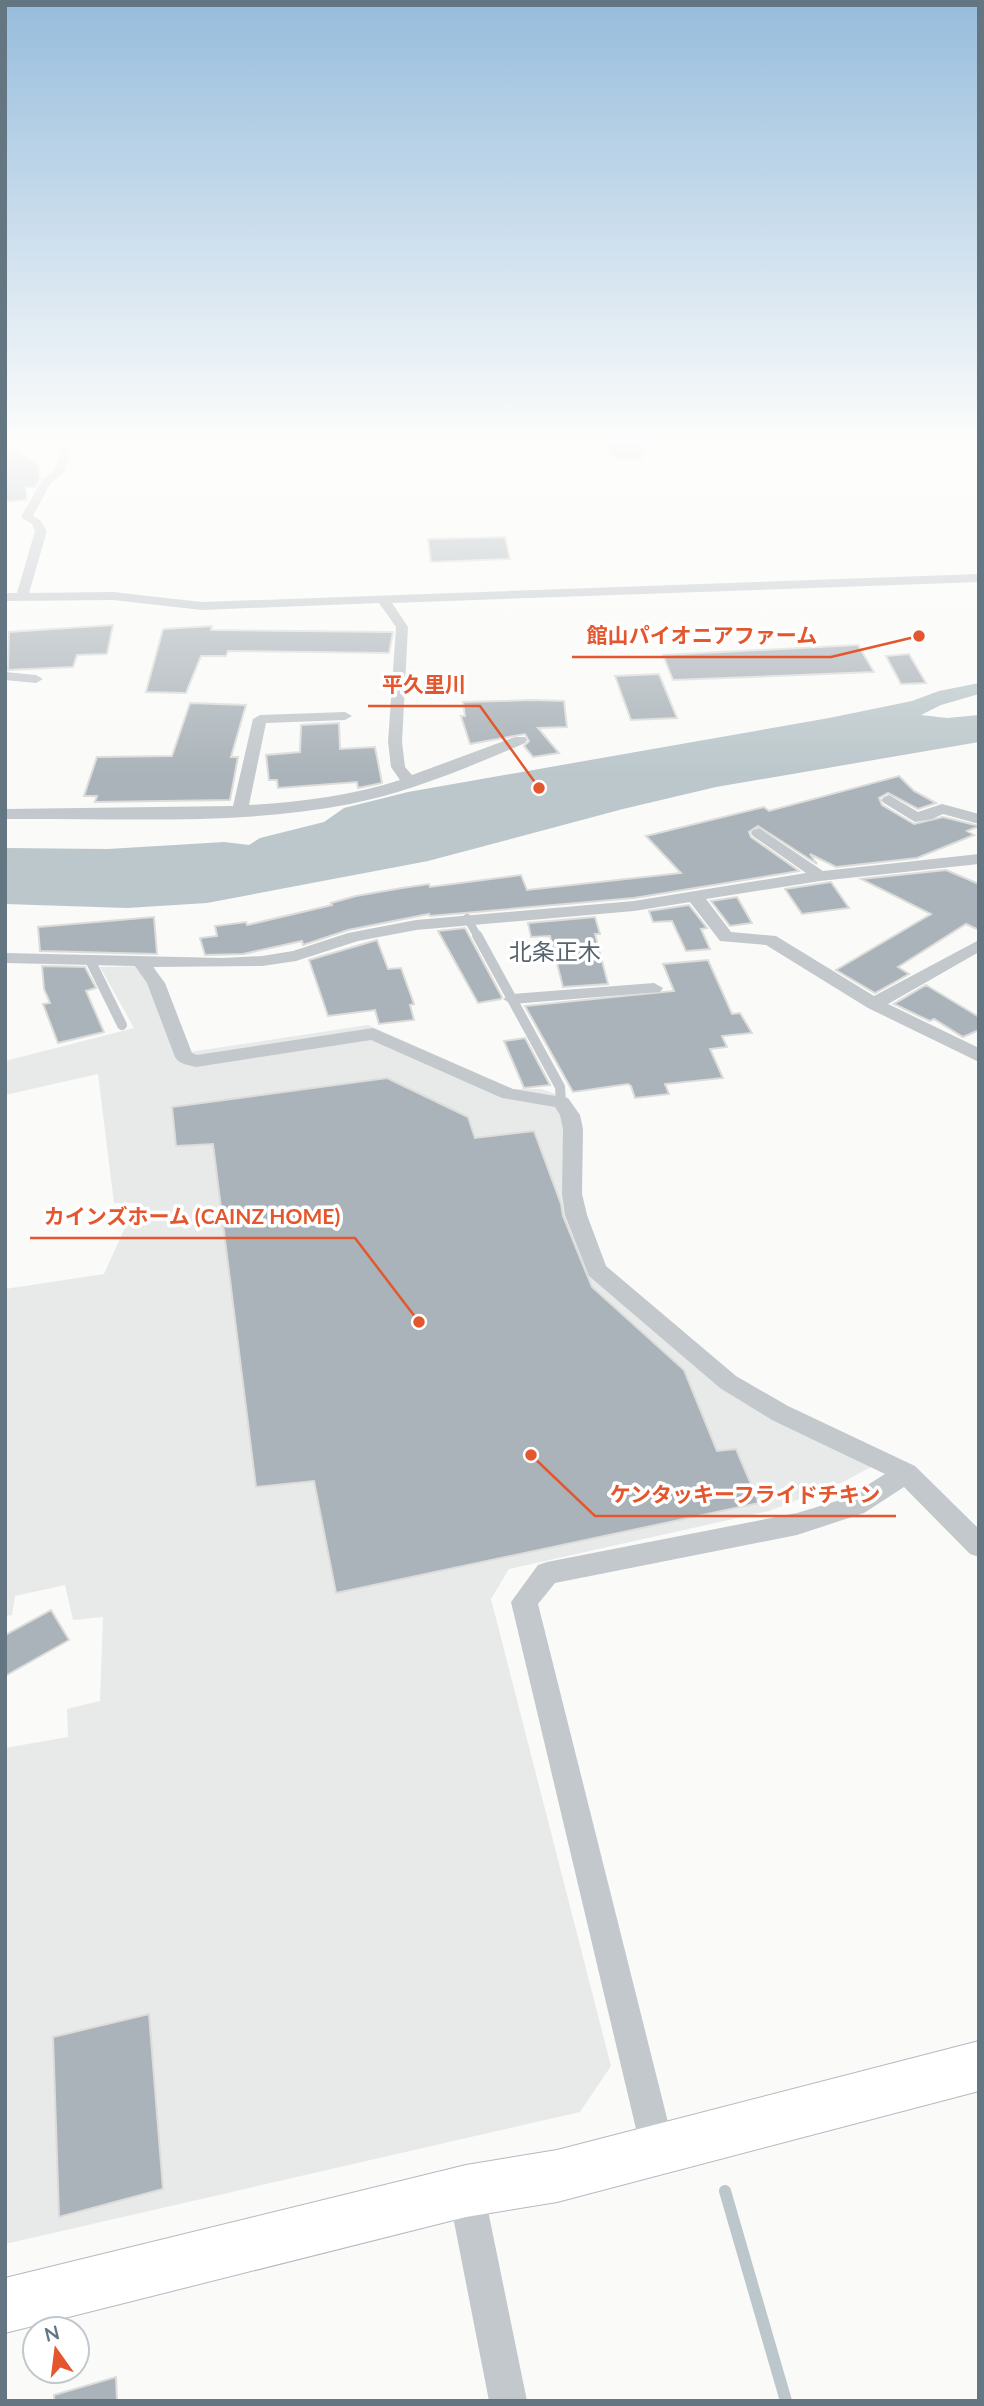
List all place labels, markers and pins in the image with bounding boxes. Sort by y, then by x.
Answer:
callout: 館山パイオニアファーム [572,615,831,657]
callout: 平久里川 [368,664,480,706]
callout: カインズホーム (CAINZ HOME) [30,1196,355,1238]
callout: ケンタッキーフライドチキン [595,1474,896,1516]

